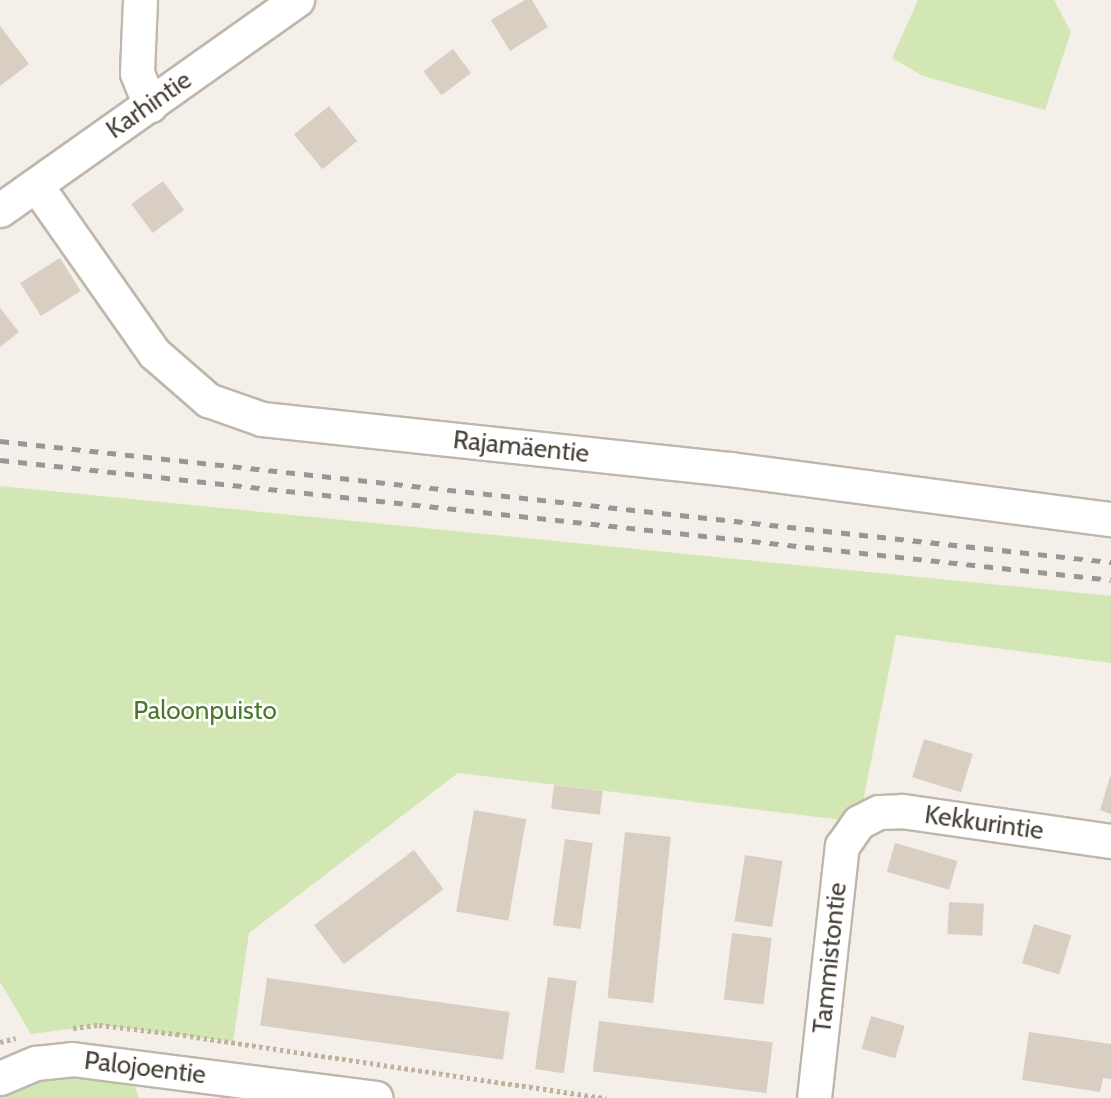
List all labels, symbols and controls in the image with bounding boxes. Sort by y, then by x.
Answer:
street label: Karhintie [100,64,198,146]
street label: Rajamäentie [451,424,591,470]
park label: Paloonpuisto [133,695,277,727]
street label: Kekkurintie [923,799,1045,847]
street label: Tammistontie [807,881,853,1035]
street label: Palojoentie [82,1045,208,1091]

